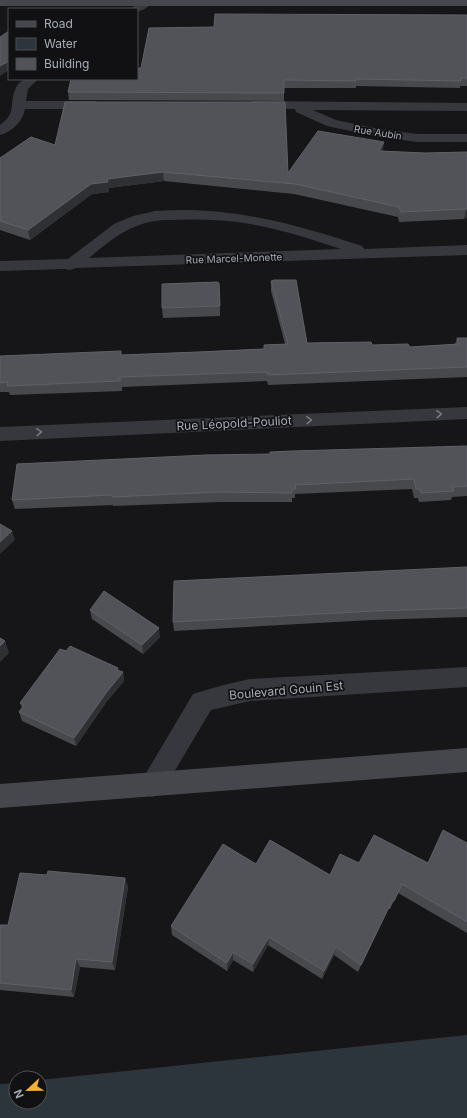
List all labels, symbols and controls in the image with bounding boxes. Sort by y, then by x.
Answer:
legend [8,8,138,80]
text: Road [44,16,73,31]
text: Water [44,36,78,51]
text: Building [44,56,89,71]
street label: Rue Aubin [353,122,403,142]
street label: Rue Marcel-Monette [186,250,283,266]
one-way arrow [436,410,442,418]
street label: Rue Léopold-Pouliot [176,412,292,434]
one-way arrow [306,416,312,424]
one-way arrow [36,428,42,437]
street label: Boulevard Gouin Est [228,678,344,702]
north arrow [8,1070,48,1110]
text: N [11,1087,27,1100]

